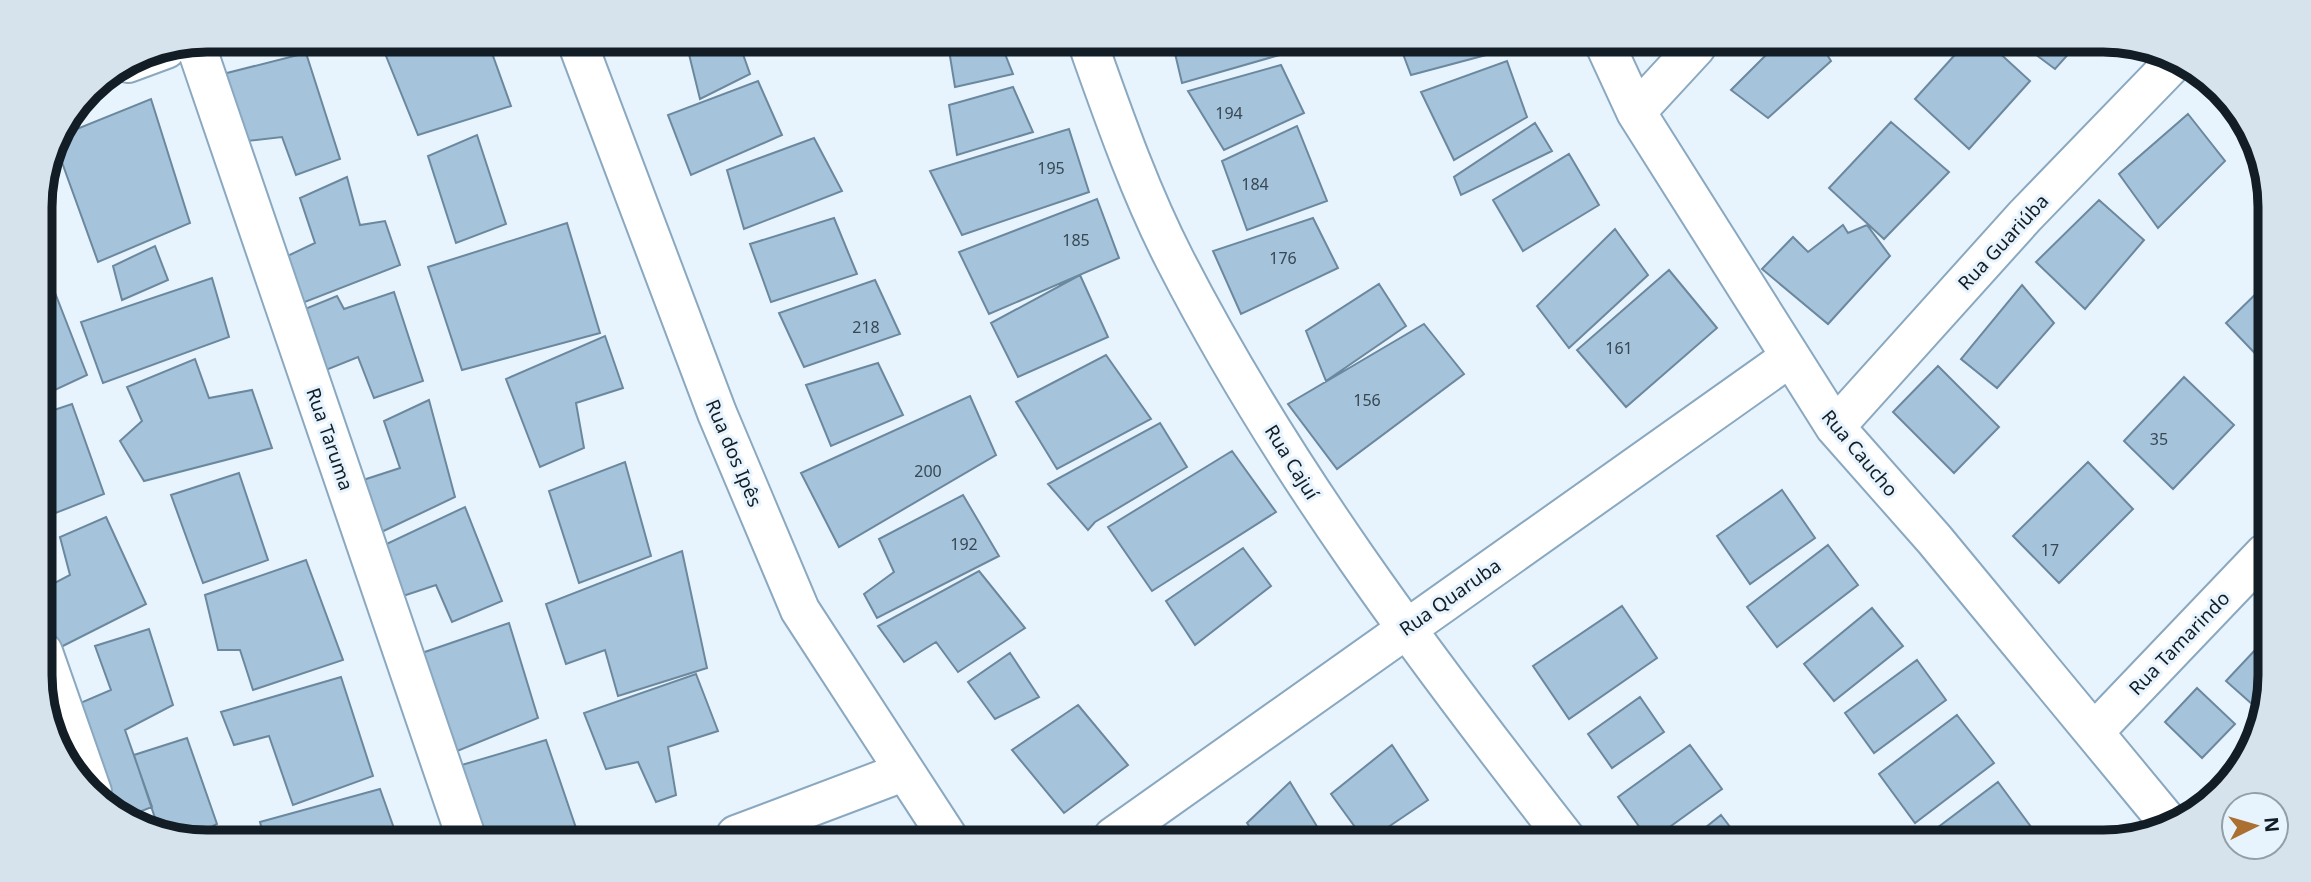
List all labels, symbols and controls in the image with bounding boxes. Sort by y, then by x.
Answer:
house number: 194 [1215,102,1243,124]
house number: 195 [1037,157,1065,179]
house number: 184 [1241,173,1269,195]
street label: Rua Guariúba [1952,188,2054,296]
house number: 185 [1062,229,1090,251]
house number: 176 [1269,247,1297,269]
house number: 218 [852,316,880,338]
house number: 161 [1605,337,1633,359]
street label: Rua Taruma [300,384,360,494]
house number: 156 [1353,389,1381,411]
street label: Rua dos Ipês [700,395,768,511]
street label: Rua Caucho [1816,404,1904,502]
street label: Rua Cajuí [1259,420,1326,505]
house number: 35 [2150,428,2168,450]
house number: 200 [914,460,942,482]
house number: 192 [950,533,978,555]
house number: 17 [2041,539,2059,561]
street label: Rua Quaruba [1394,552,1506,642]
street label: Rua Tamarindo [2123,585,2235,701]
north arrow [2220,791,2290,861]
text: N [2258,816,2286,833]

